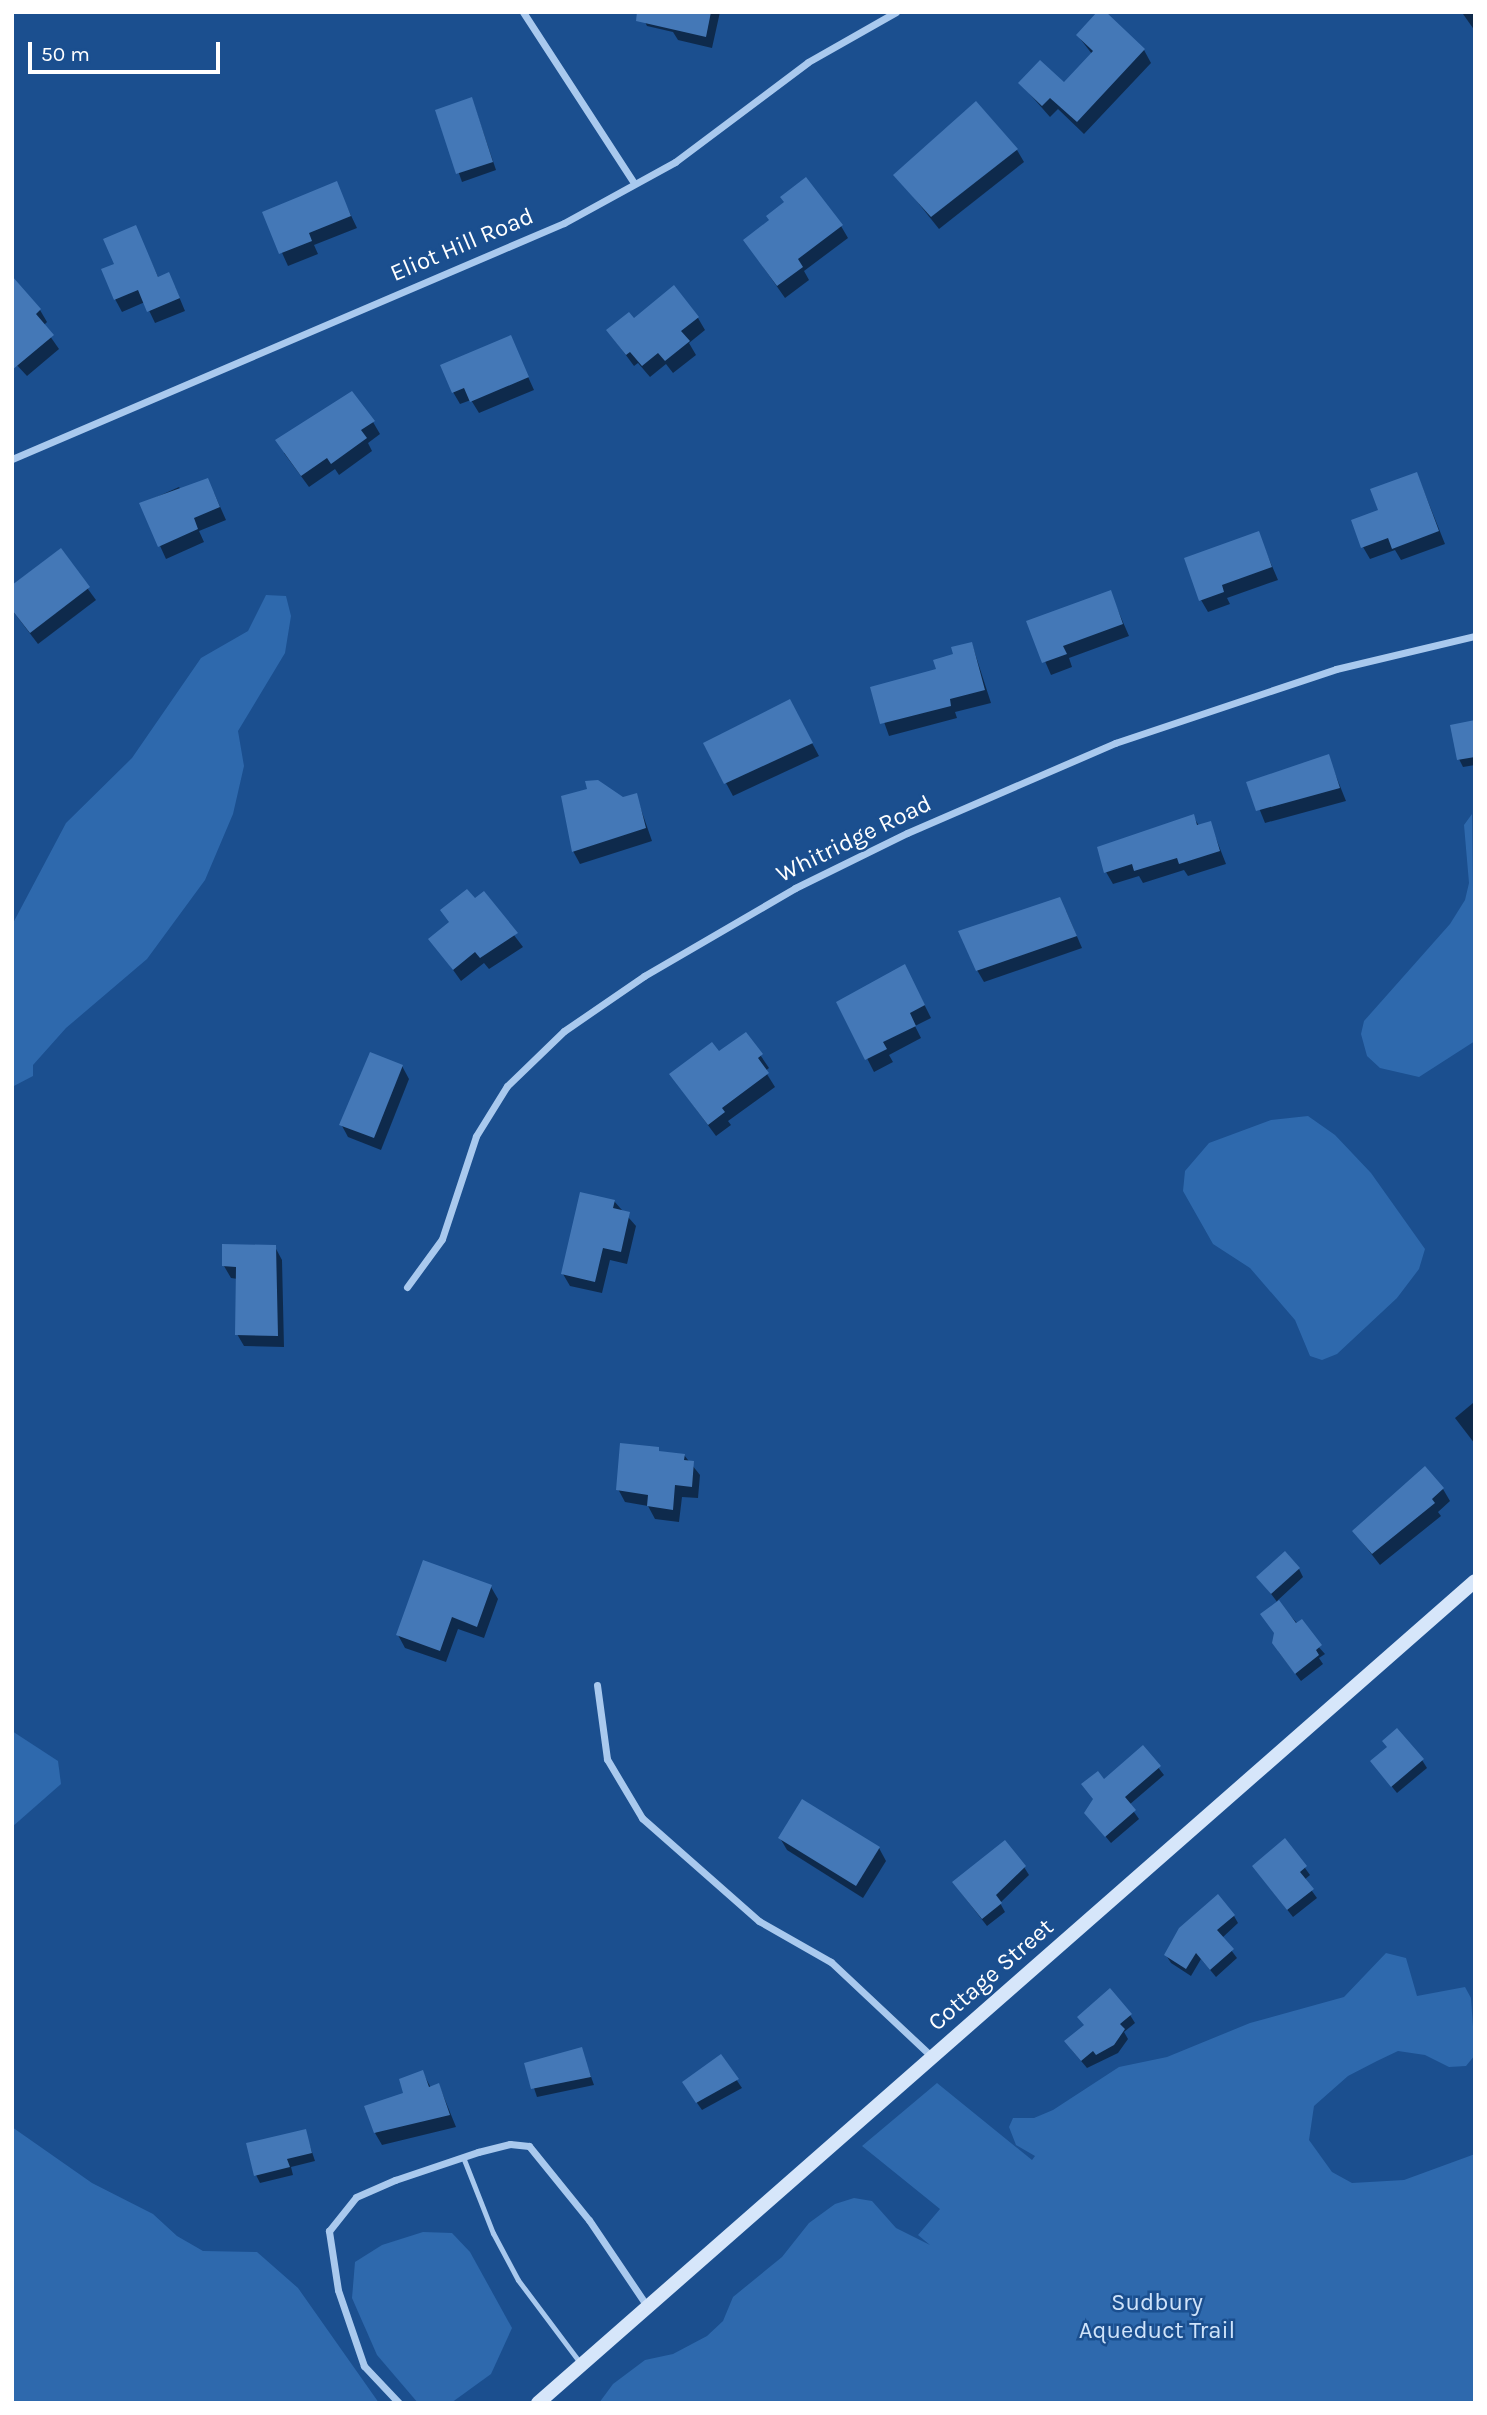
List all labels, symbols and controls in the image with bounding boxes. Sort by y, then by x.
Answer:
scale bar [32,28,224,72]
text: 50 m [41,42,90,66]
street label: Eliot Hill Road [386,202,538,288]
street label: Whitridge Road [772,789,936,889]
street label: Cottage Street [922,1913,1060,2037]
park label: Sudbury Aqueduct Trail [1079,2289,1235,2345]

